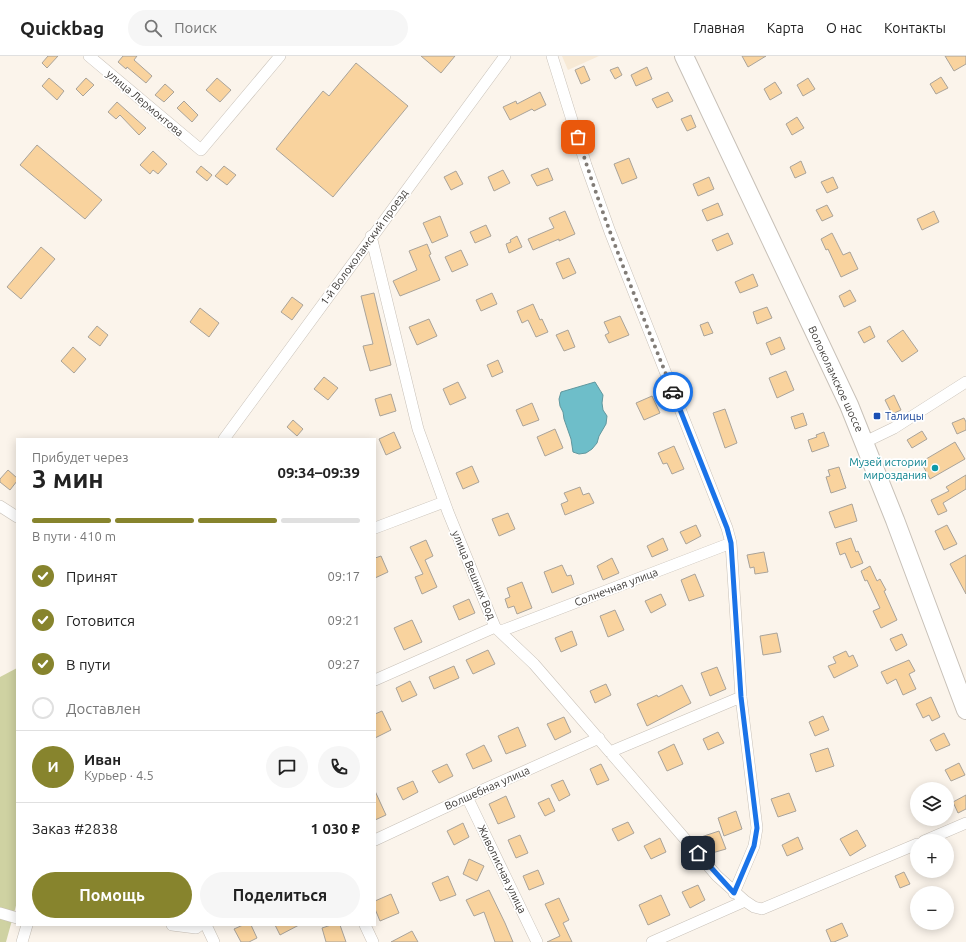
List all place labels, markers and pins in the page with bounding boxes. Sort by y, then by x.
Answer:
pin [561,120,595,154]
place label: Талицы [885,410,924,422]
marker: Талицы [872,411,882,421]
place label: Музей истории мироздания [849,456,927,481]
marker: Музей истории мироздания [930,463,940,473]
pin [681,836,715,870]

